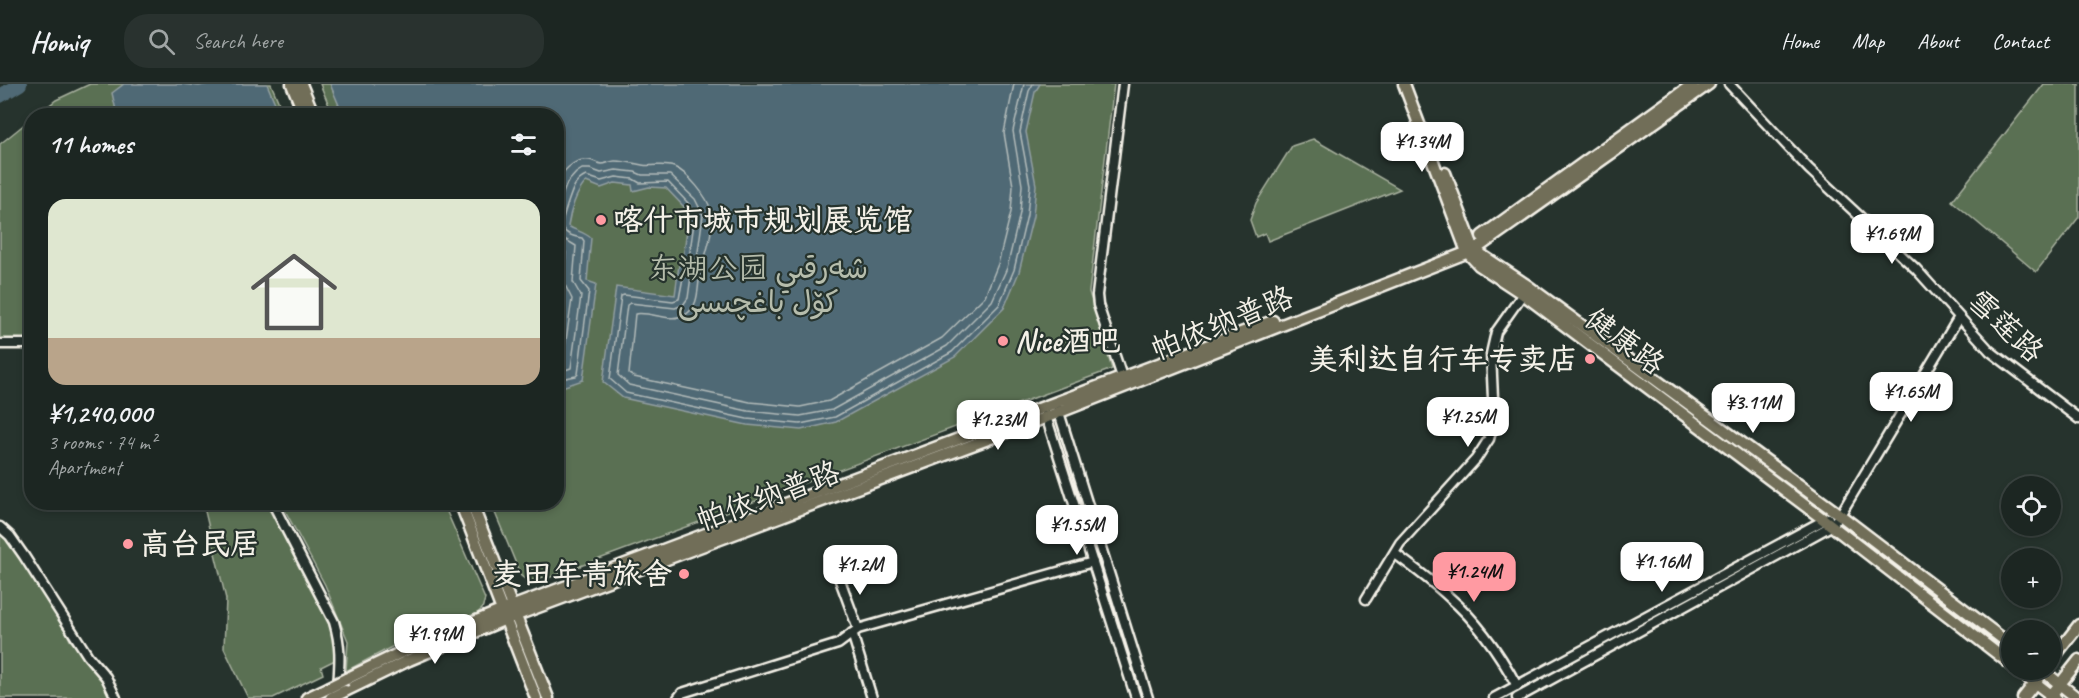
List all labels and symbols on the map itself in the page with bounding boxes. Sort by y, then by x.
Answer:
pin: ¥1.34M [1373,122,1471,173]
place label: 喀什市城市规划展览馆 [613,201,913,239]
marker: 喀什市城市规划展览馆 [594,213,608,227]
pin: ¥1.69M [1843,214,1941,265]
park label: 东湖公园 شەرقىي كۆل باغچىسى [648,249,868,321]
street label: 帕依纳普路 [1145,277,1299,369]
street label: 雪莲路 [1960,281,2052,371]
street label: 健康路 [1578,299,1672,383]
place label: Nice酒吧 [1015,322,1121,360]
marker: Nice酒吧 [996,334,1010,348]
place label: 美利达自行车专卖店 [1308,340,1578,378]
marker: 美利达自行车专卖店 [1583,352,1597,366]
pin: ¥1.65M [1862,372,1960,423]
pin: ¥3.11M [1704,383,1802,434]
pin: ¥1.25M [1419,397,1517,448]
pin: ¥1.23M [949,400,1047,451]
street label: 帕依纳普路 [691,452,845,540]
pin: ¥1.55M [1028,505,1126,556]
place label: 高台民居 [140,525,260,563]
marker: 高台民居 [121,537,135,551]
pin: ¥1.16M [1613,542,1711,593]
pin: ¥1.2M [818,545,902,596]
pin: ¥1.24M [1425,552,1523,603]
place label: 麦田年青旅舍 [492,555,672,593]
marker: 麦田年青旅舍 [677,567,691,581]
pin: ¥1.99M [386,614,484,665]

